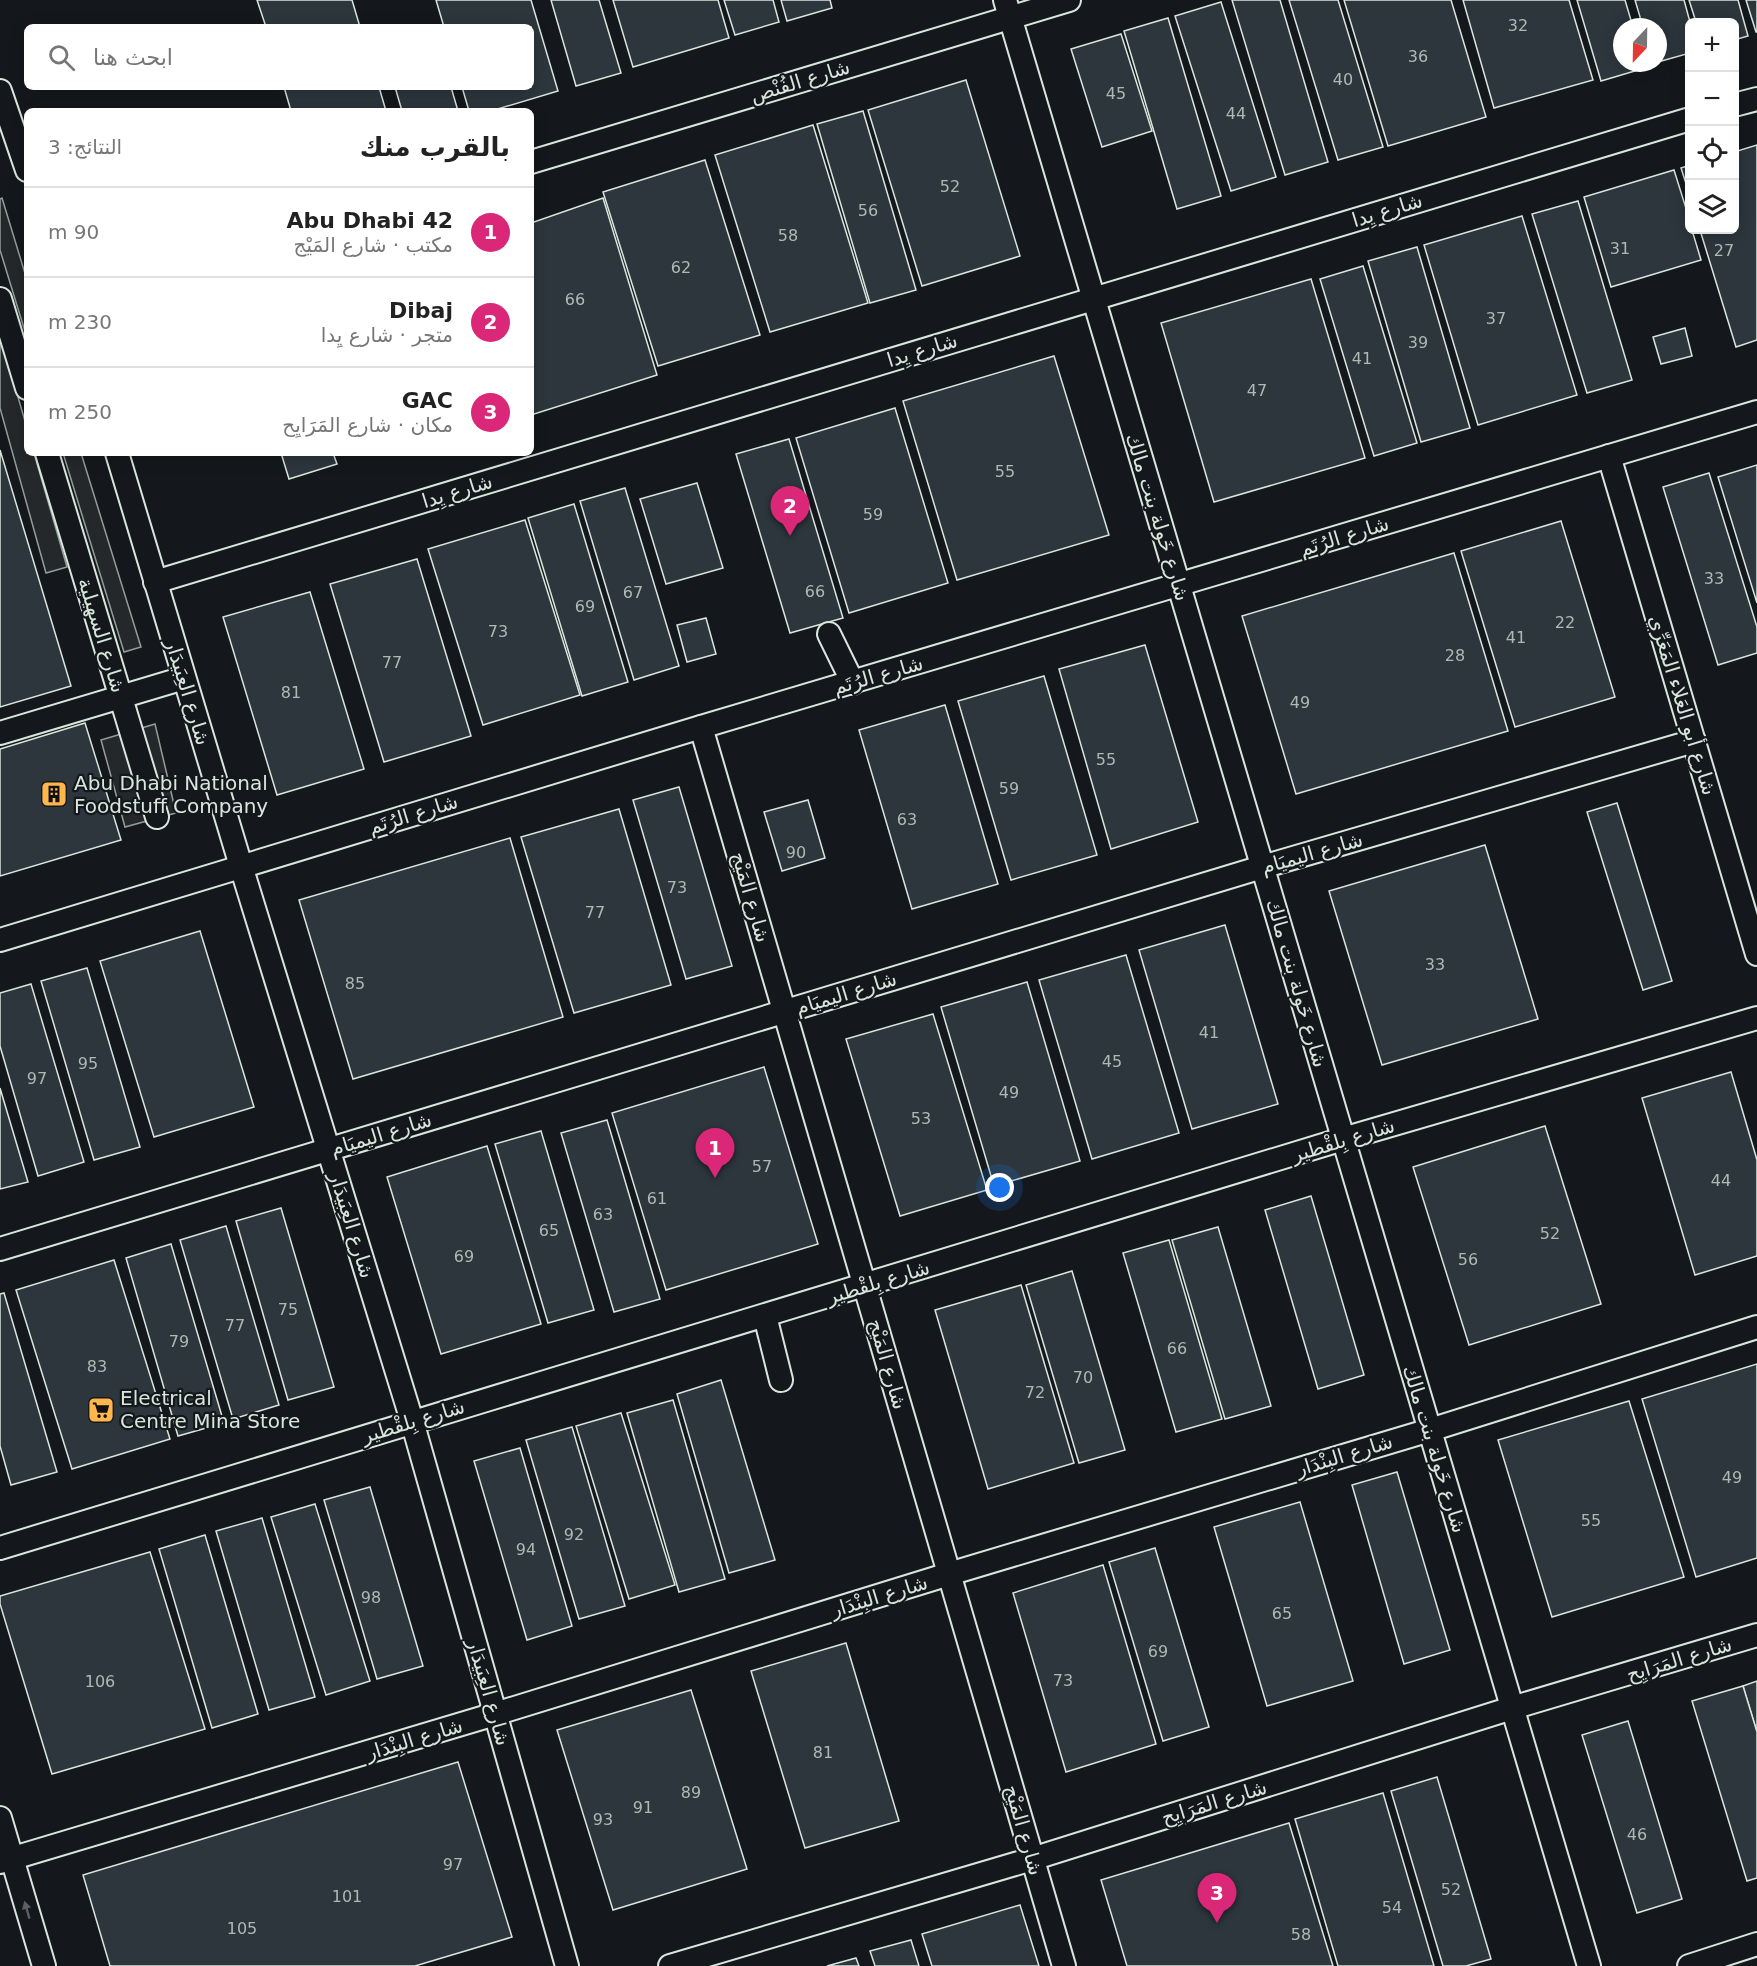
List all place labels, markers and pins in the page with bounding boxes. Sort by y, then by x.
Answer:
pin: 2 [770,486,810,536]
place label: Abu Dhabi National Foodstuff Company [74,771,268,818]
building icon: Abu Dhabi National Foodstuff Company [39,779,69,809]
pin: 1 [696,1128,734,1178]
place label: Electrical Centre Mina Store [120,1386,300,1433]
supermarket icon: Electrical Centre Mina Store [86,1395,116,1425]
pin: 3 [1198,1874,1236,1923]

